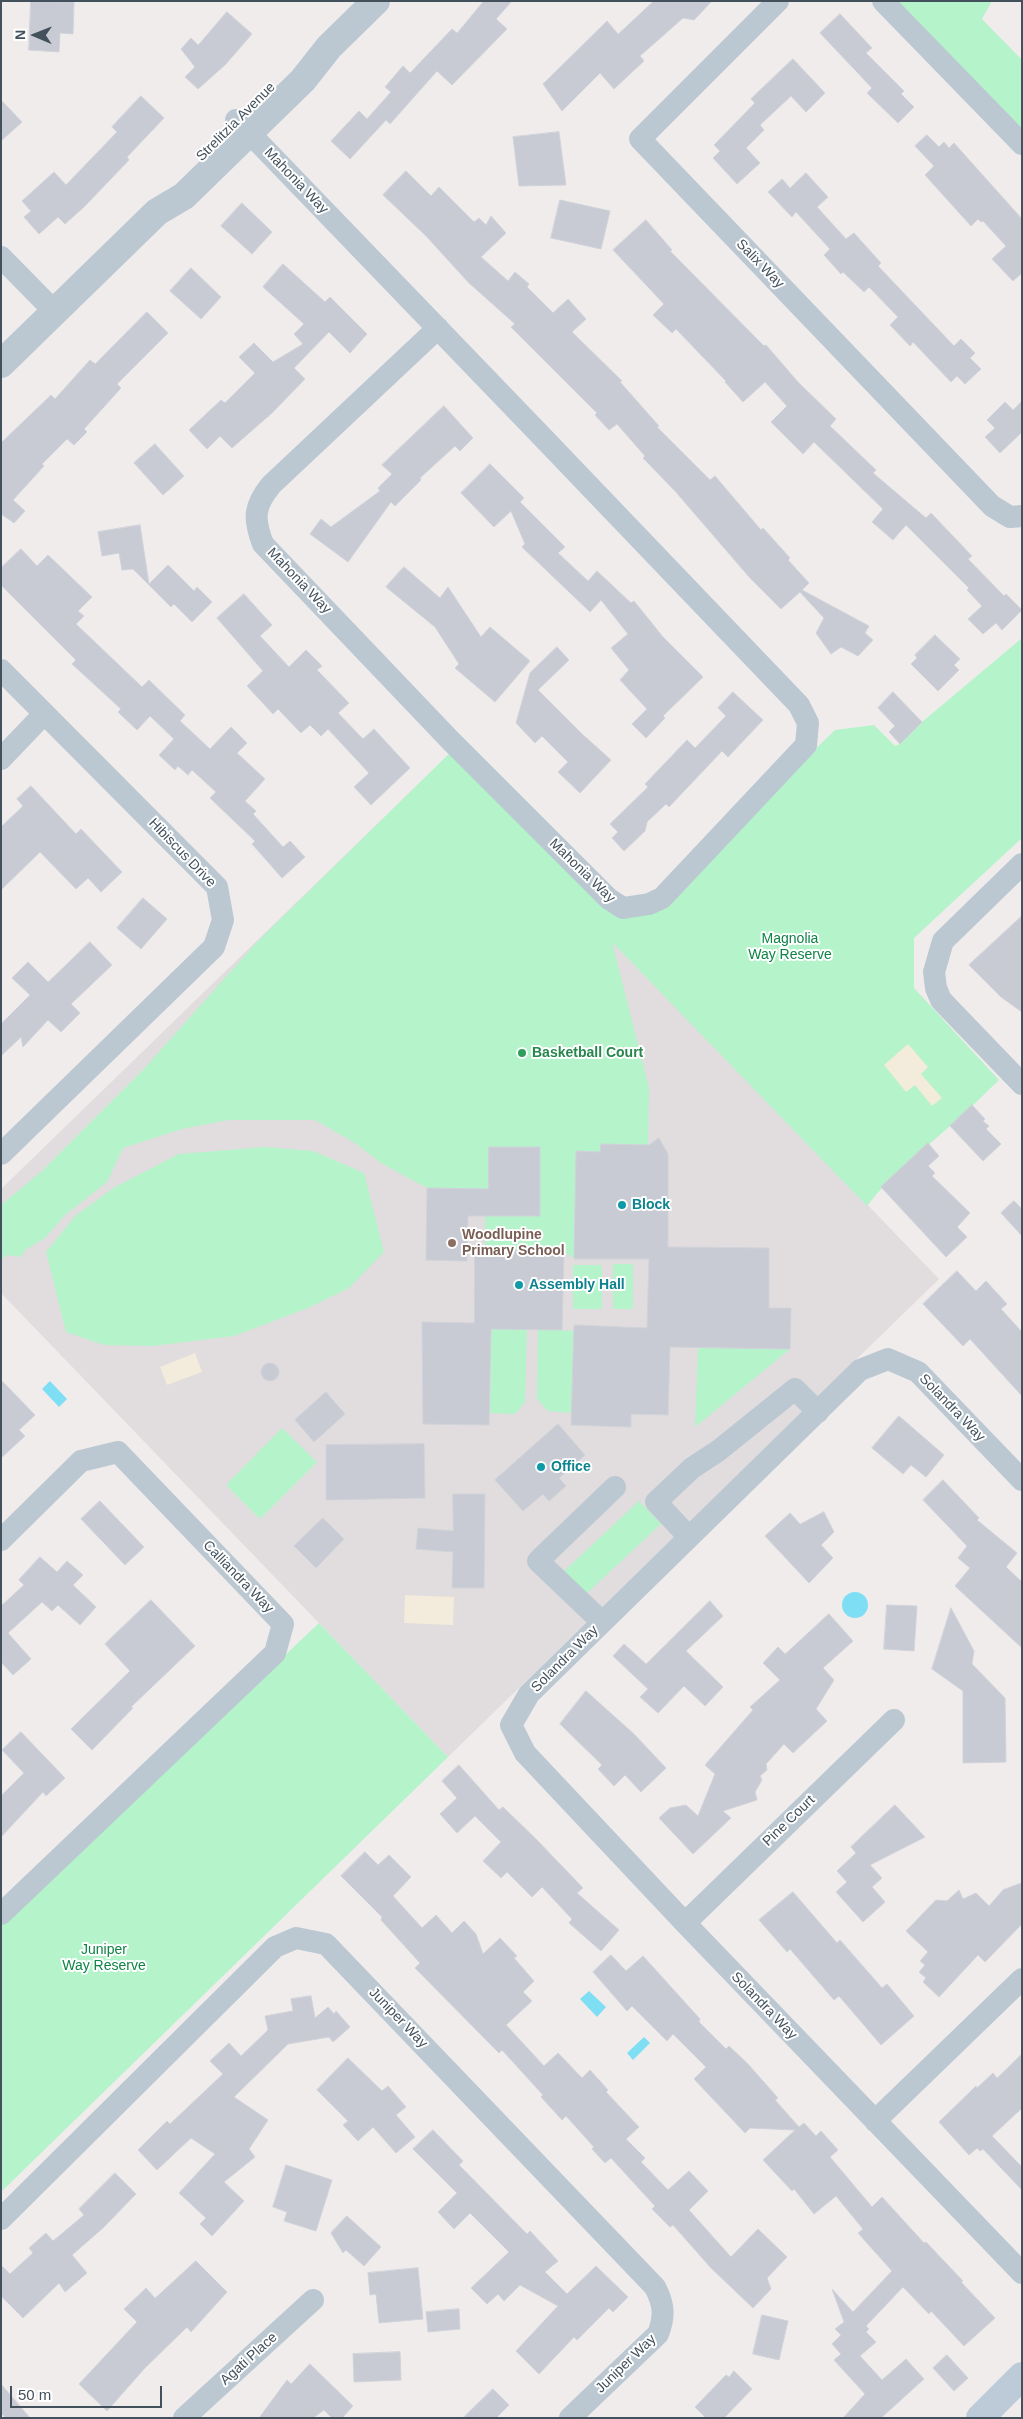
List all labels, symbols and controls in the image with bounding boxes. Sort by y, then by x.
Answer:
north arrow [10,10,60,60]
text: N [12,30,28,40]
street label: Strelitzia Avenue [193,79,279,165]
street label: Mahonia Way [260,145,332,217]
street label: Salix Way [733,236,787,292]
street label: Mahonia Way [263,545,335,617]
street label: Hibiscus Drive [145,815,219,891]
street label: Mahonia Way [546,835,618,907]
park label: Magnolia Way Reserve [748,931,832,964]
place label: Basketball Court [532,1045,643,1061]
marker: Basketball Court [516,1047,528,1059]
place label: Block [632,1197,670,1213]
marker: Block [616,1199,628,1211]
place label: Woodlupine Primary School [462,1227,565,1260]
marker: Woodlupine Primary School [446,1237,458,1249]
place label: Assembly Hall [529,1277,625,1293]
marker: Assembly Hall [513,1279,525,1291]
street label: Solandra Way [916,1371,988,1445]
place label: Office [551,1459,591,1475]
marker: Office [535,1461,547,1473]
street label: Calliandra Way [199,1537,277,1617]
street label: Solandra Way [528,1622,602,1696]
street label: Pine Court [759,1792,819,1850]
park label: Juniper Way Reserve [62,1942,146,1974]
street label: Solandra Way [728,1969,800,2043]
street label: Juniper Way [365,1984,431,2052]
street label: Agati Place [217,2329,281,2389]
street label: Juniper Way [592,2331,660,2397]
scale bar [12,2376,165,2408]
text: 50 m [18,2386,51,2403]

